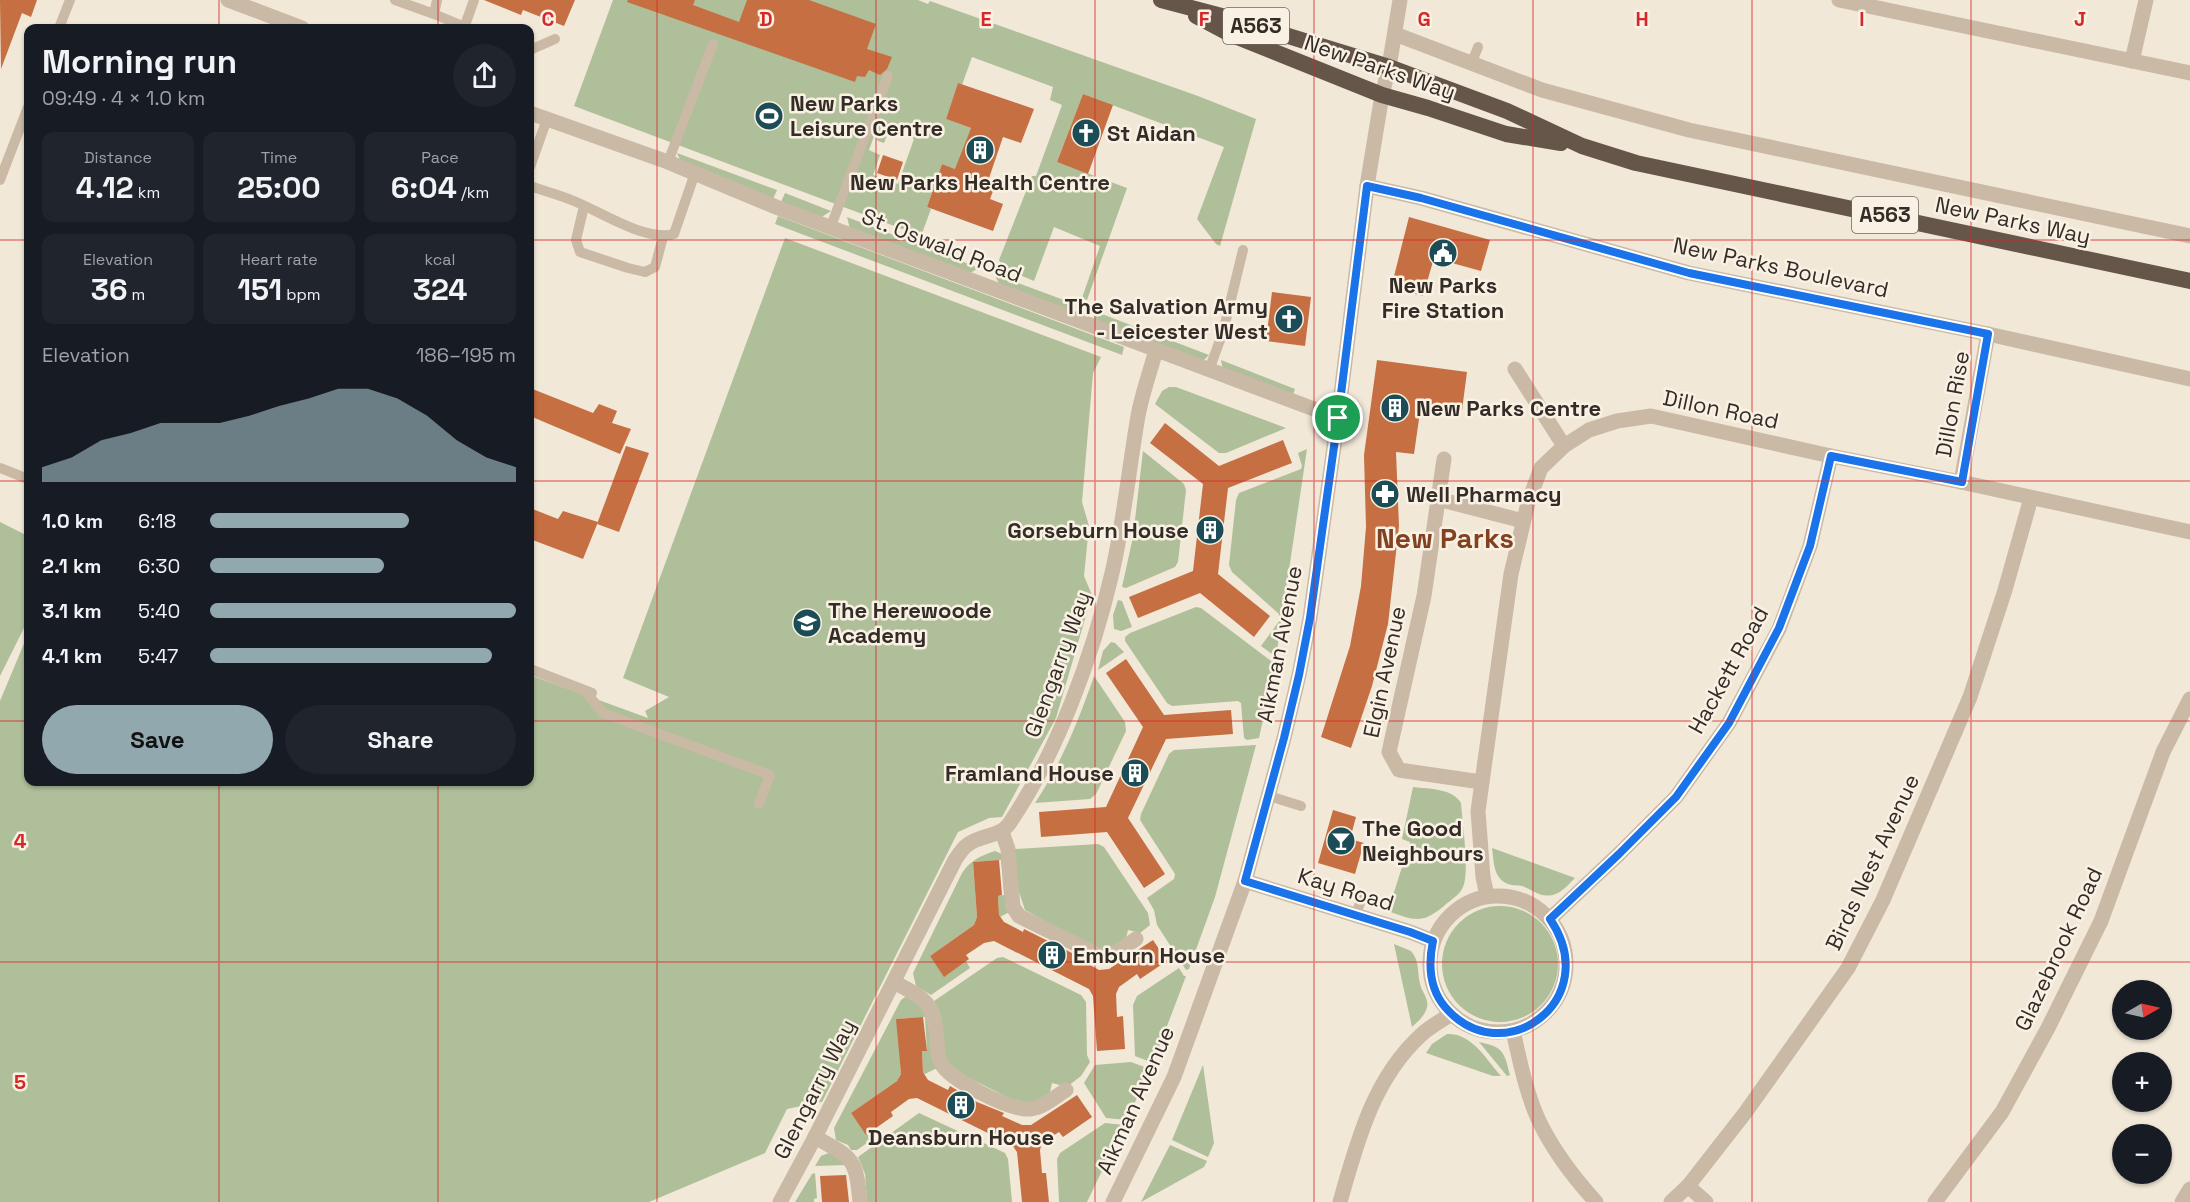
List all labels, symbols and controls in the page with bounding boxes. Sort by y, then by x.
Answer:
text: C [542,6,555,32]
text: D [759,6,773,32]
text: E [980,6,992,32]
text: F [1199,6,1210,32]
text: G [1417,6,1431,32]
text: H [1635,6,1649,32]
text: I [1859,6,1865,32]
text: J [2074,6,2086,32]
road number: A563 [1223,8,1289,44]
street label: New Parks Way [1301,28,1459,106]
text: Morning run [42,41,237,83]
button: share [453,44,516,107]
text: 09:49 · 4 × 1.0 km [42,85,205,111]
place label: New Parks Leisure Centre [790,89,943,142]
sports icon: New Parks Leisure Centre [753,100,785,132]
church icon: St Aidan [1070,117,1102,149]
place label: St Aidan [1107,119,1196,147]
building icon: New Parks Health Centre [964,134,996,166]
text: Distance [84,147,152,168]
text: Time [261,147,297,168]
text: Pace [421,147,459,168]
text: 4.12 [76,168,134,207]
text: 25:00 [237,168,321,207]
text: 6:04 [391,168,457,207]
place label: New Parks Health Centre [850,168,1110,196]
text: km [134,182,160,203]
text: /km [457,182,489,203]
street label: New Parks Way [1933,190,2093,250]
road number: A563 [1852,197,1918,233]
street label: St. Oswald Road [858,202,1026,288]
street label: New Parks Boulevard [1671,231,1891,303]
public building icon: New Parks Fire Station [1427,237,1459,269]
text: Elevation [83,249,153,270]
text: Heart rate [240,249,318,270]
text: kcal [425,249,455,270]
text: 36 [91,270,127,309]
text: 151 [237,270,282,309]
text: 324 [413,270,467,309]
place label: New Parks Fire Station [1382,271,1504,324]
text: m [127,284,145,305]
text: bpm [282,284,321,305]
place label: The Salvation Army - Leicester West [1065,292,1268,345]
church icon: The Salvation Army - Leicester West [1273,303,1305,335]
text: Elevation [42,342,130,368]
text: 186–195 m [416,342,516,368]
street label: Dillon Rise [1929,349,1975,459]
street label: Dillon Road [1661,383,1781,435]
pin [1312,392,1363,443]
building icon: New Parks Centre [1379,392,1411,424]
place label: New Parks Centre [1416,394,1601,422]
icon: arrive [1321,401,1354,434]
pharmacy icon: Well Pharmacy [1369,478,1401,510]
place label: Well Pharmacy [1406,480,1562,508]
text: 1.0 km [42,508,103,534]
text: 6:18 [138,508,176,534]
building icon: Gorseburn House [1194,514,1226,546]
place label: Gorseburn House [1007,516,1189,544]
district label: New Parks [1376,520,1514,556]
text: 2.1 km [42,553,101,579]
text: 6:30 [138,553,180,579]
street label: Aikman Avenue [1250,563,1308,725]
street label: Glengarry Way [1018,587,1096,741]
place label: The Herewoode Academy [828,596,992,649]
text: 3.1 km [42,598,102,624]
text: 5:40 [138,598,180,624]
street label: Hackett Road [1682,602,1774,738]
street label: Elgin Avenue [1356,604,1412,740]
school or university icon: The Herewoode Academy [791,607,823,639]
text: 4.1 km [42,643,102,669]
text: 5:47 [138,643,178,669]
button: Save [42,705,273,774]
button: Share [285,705,516,774]
building icon: Framland House [1119,757,1151,789]
place label: Framland House [945,759,1114,787]
street label: Birds Nest Avenue [1819,769,1925,955]
place label: The Good Neighbours [1362,814,1484,867]
bar icon: The Good Neighbours [1325,825,1357,857]
text: 4 [14,828,27,854]
street label: Kay Road [1295,861,1397,917]
street label: Glazebrook Road [2008,863,2108,1035]
building icon: Emburn House [1036,939,1068,971]
place label: Emburn House [1073,941,1225,969]
north arrow [2112,980,2172,1040]
map controls [2112,980,2172,1184]
street label: Glengarry Way [767,1014,861,1164]
street label: Aikman Avenue [1090,1022,1180,1178]
button: + [2112,1052,2172,1112]
text: 5 [14,1069,26,1095]
building icon: Deansburn House [945,1089,977,1121]
place label: Deansburn House [868,1123,1054,1151]
button: − [2112,1124,2172,1184]

